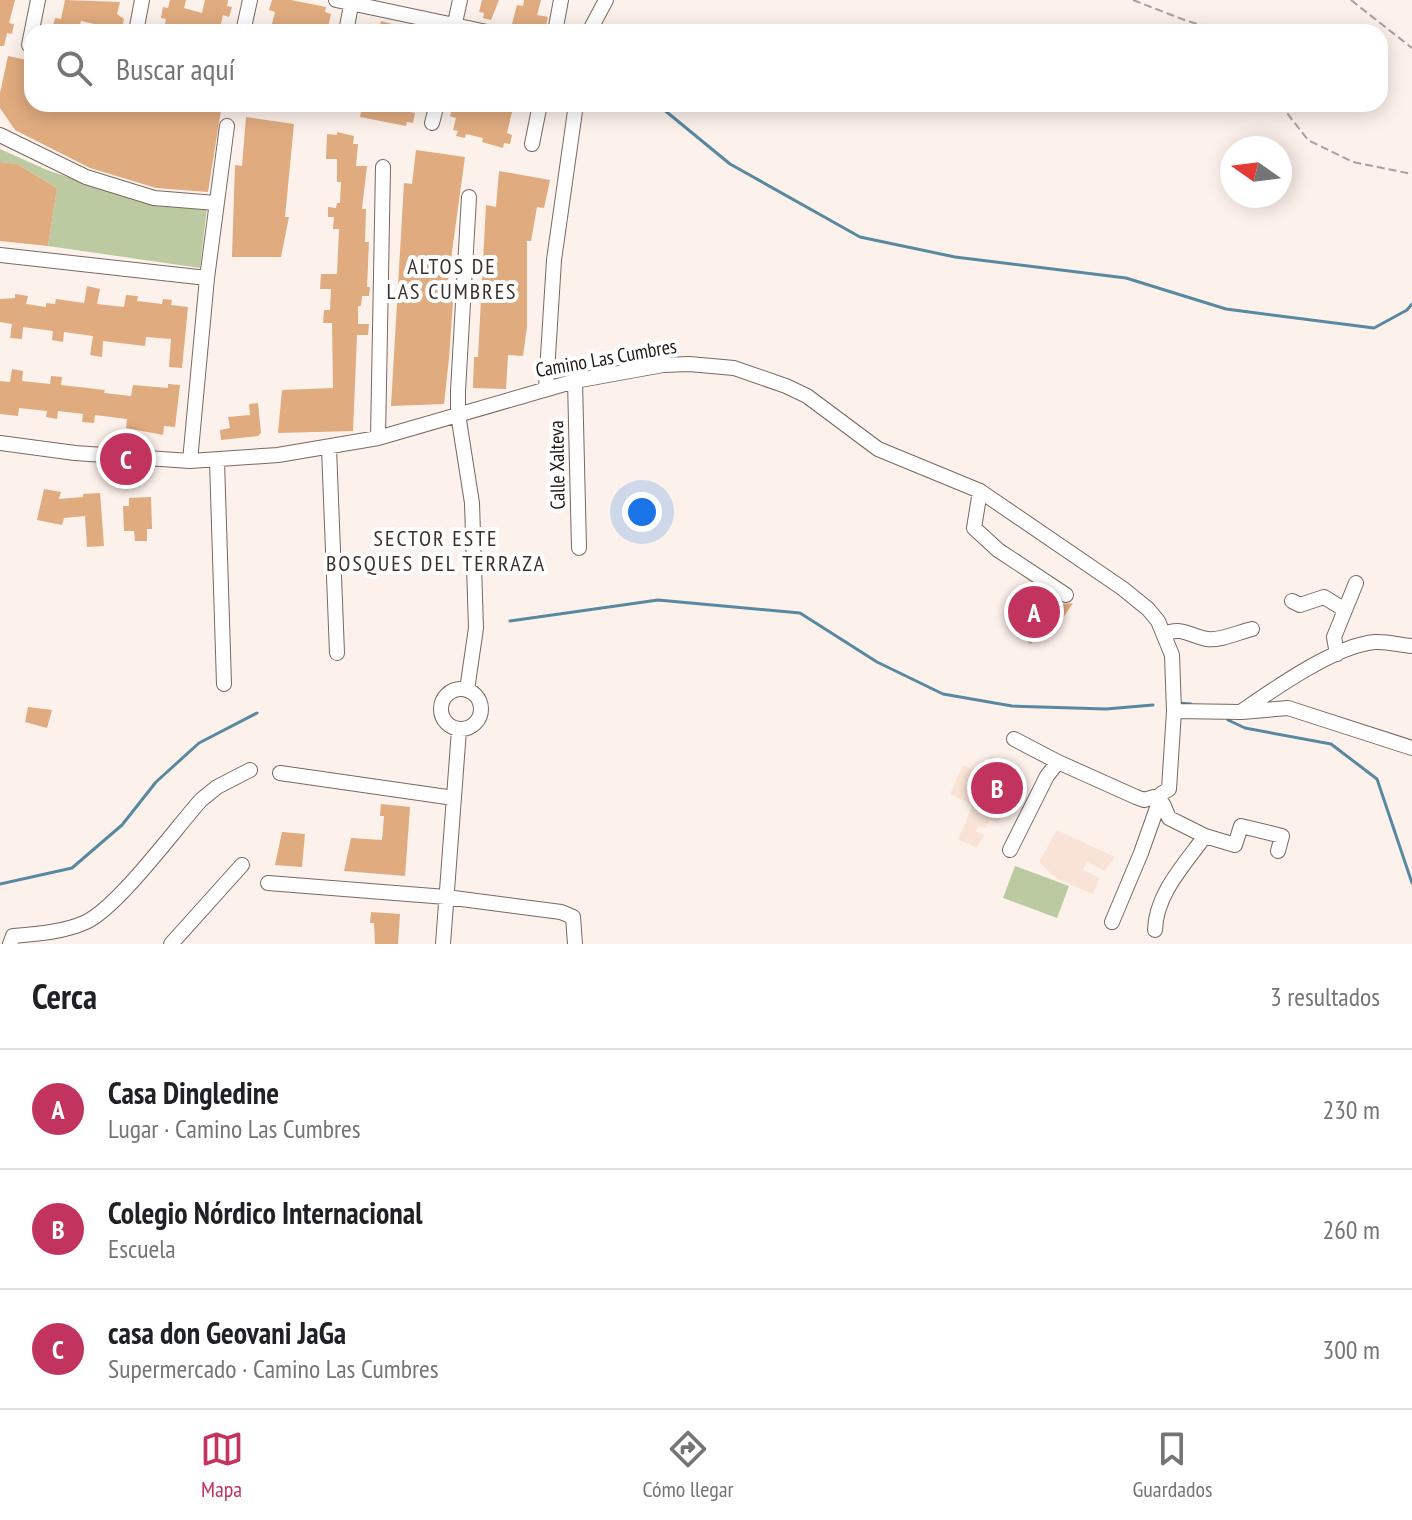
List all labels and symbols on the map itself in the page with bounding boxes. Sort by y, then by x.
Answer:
north arrow [1220,136,1292,208]
district label: ALTOS DE LAS CUMBRES [386,252,518,305]
street label: Camino Las Cumbres [533,333,679,383]
street label: Calle Xalteva [543,420,571,510]
pin: C [100,429,152,489]
your location [622,492,662,532]
district label: SECTOR ESTE BOSQUES DEL TERRAZA [326,524,546,577]
pin: A [1008,582,1060,642]
pin: B [971,758,1023,818]

